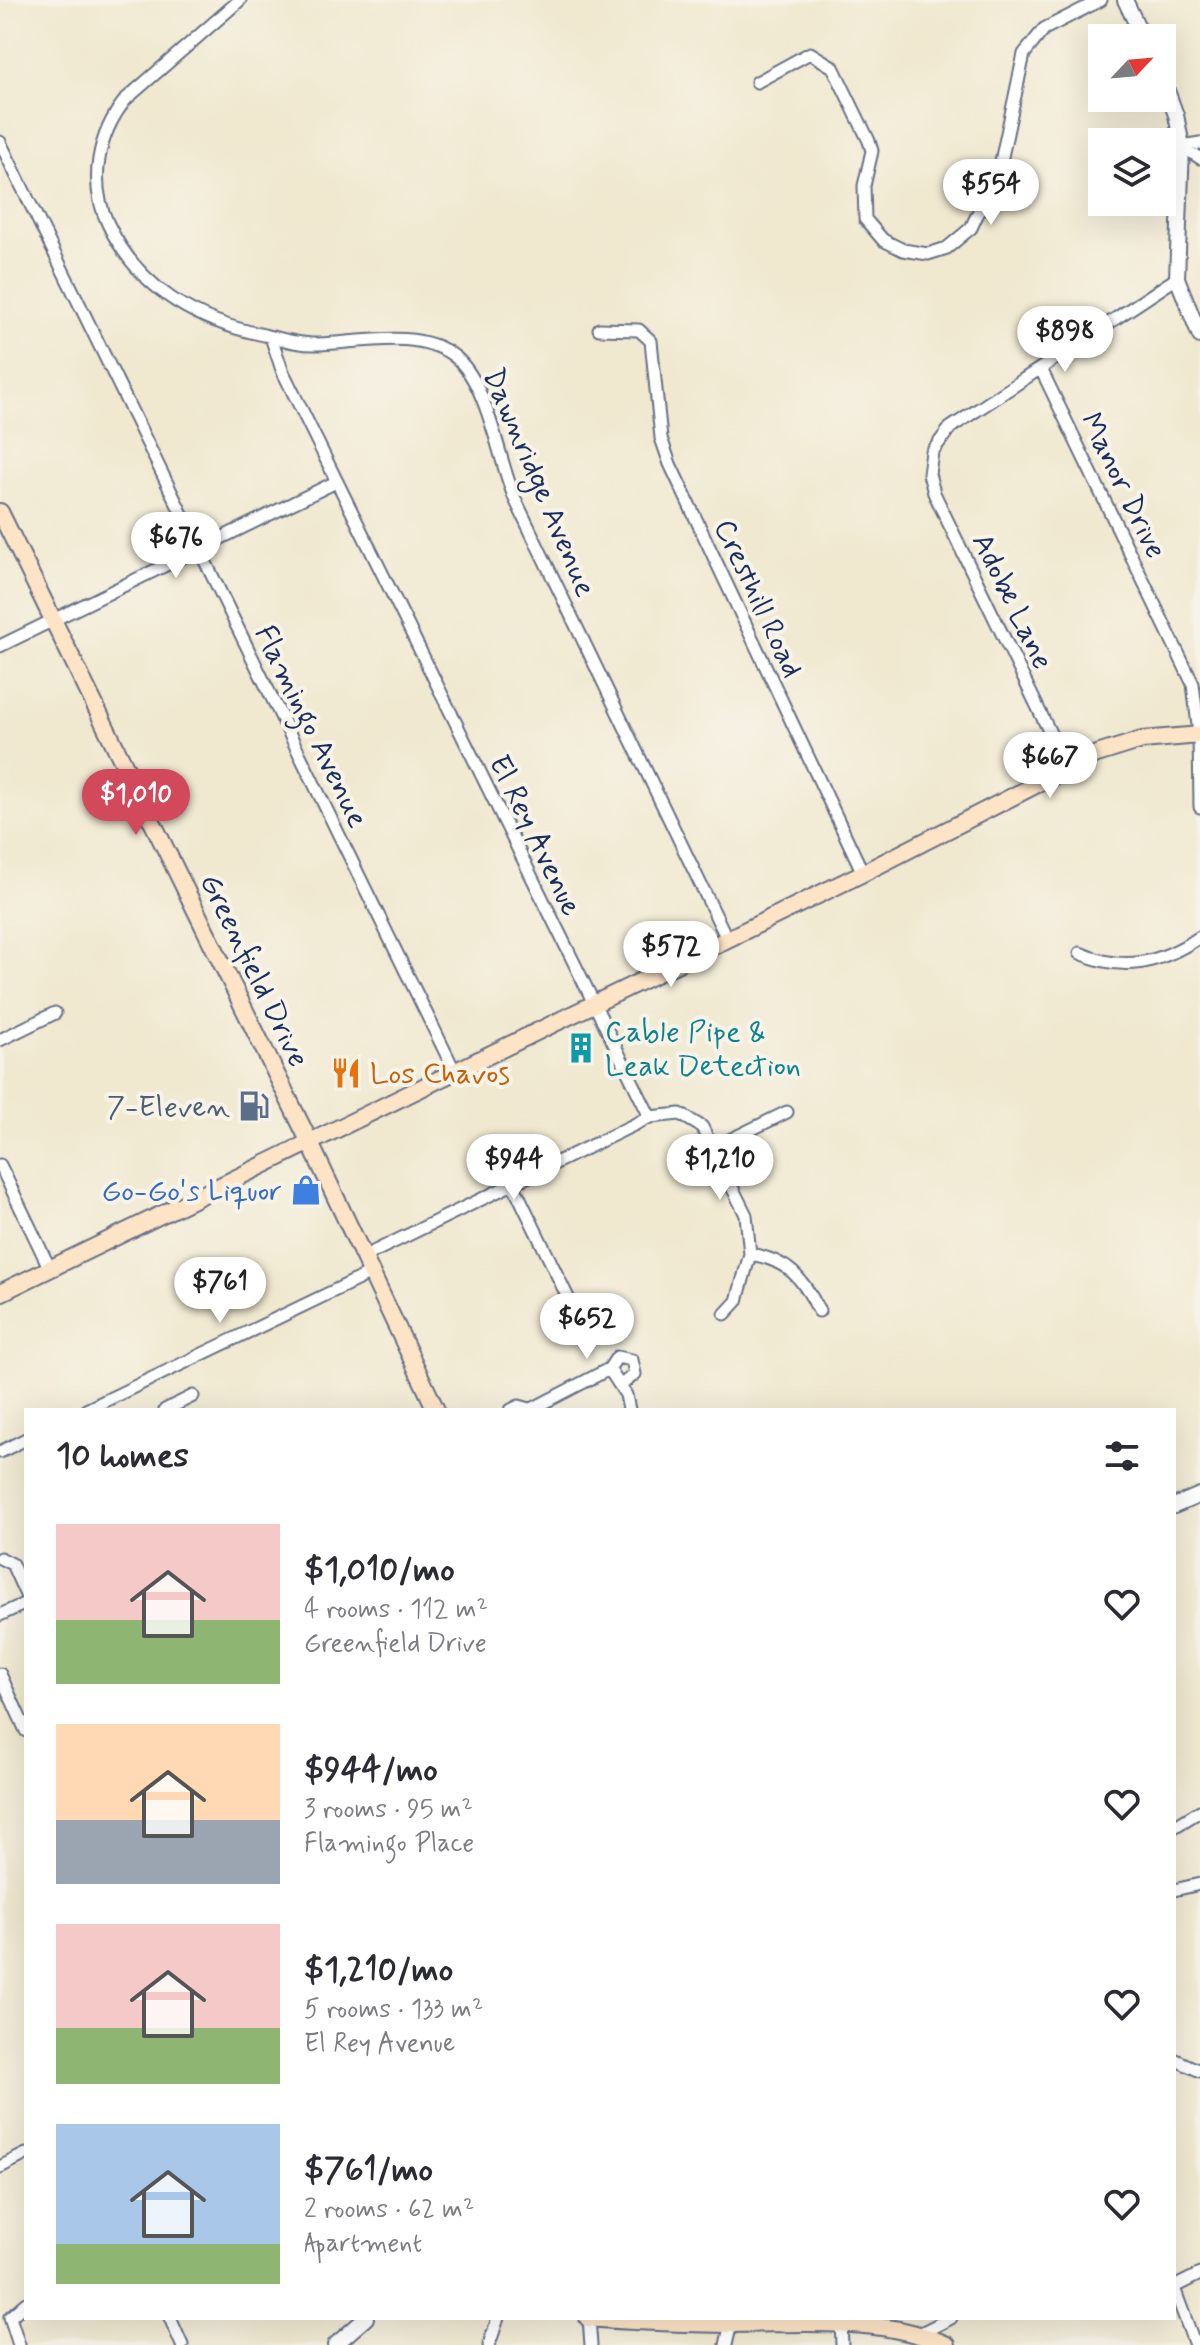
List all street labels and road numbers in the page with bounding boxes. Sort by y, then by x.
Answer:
street label: Dawnridge Avenue [471,362,604,604]
street label: Manor Drive [1070,406,1175,565]
street label: Cresthill Road [704,513,811,684]
street label: Adobe Lane [962,527,1061,676]
street label: Flamingo Avenue [242,619,377,836]
street label: El Rey Avenue [479,749,590,923]
street label: Greenfield Drive [190,867,317,1074]

